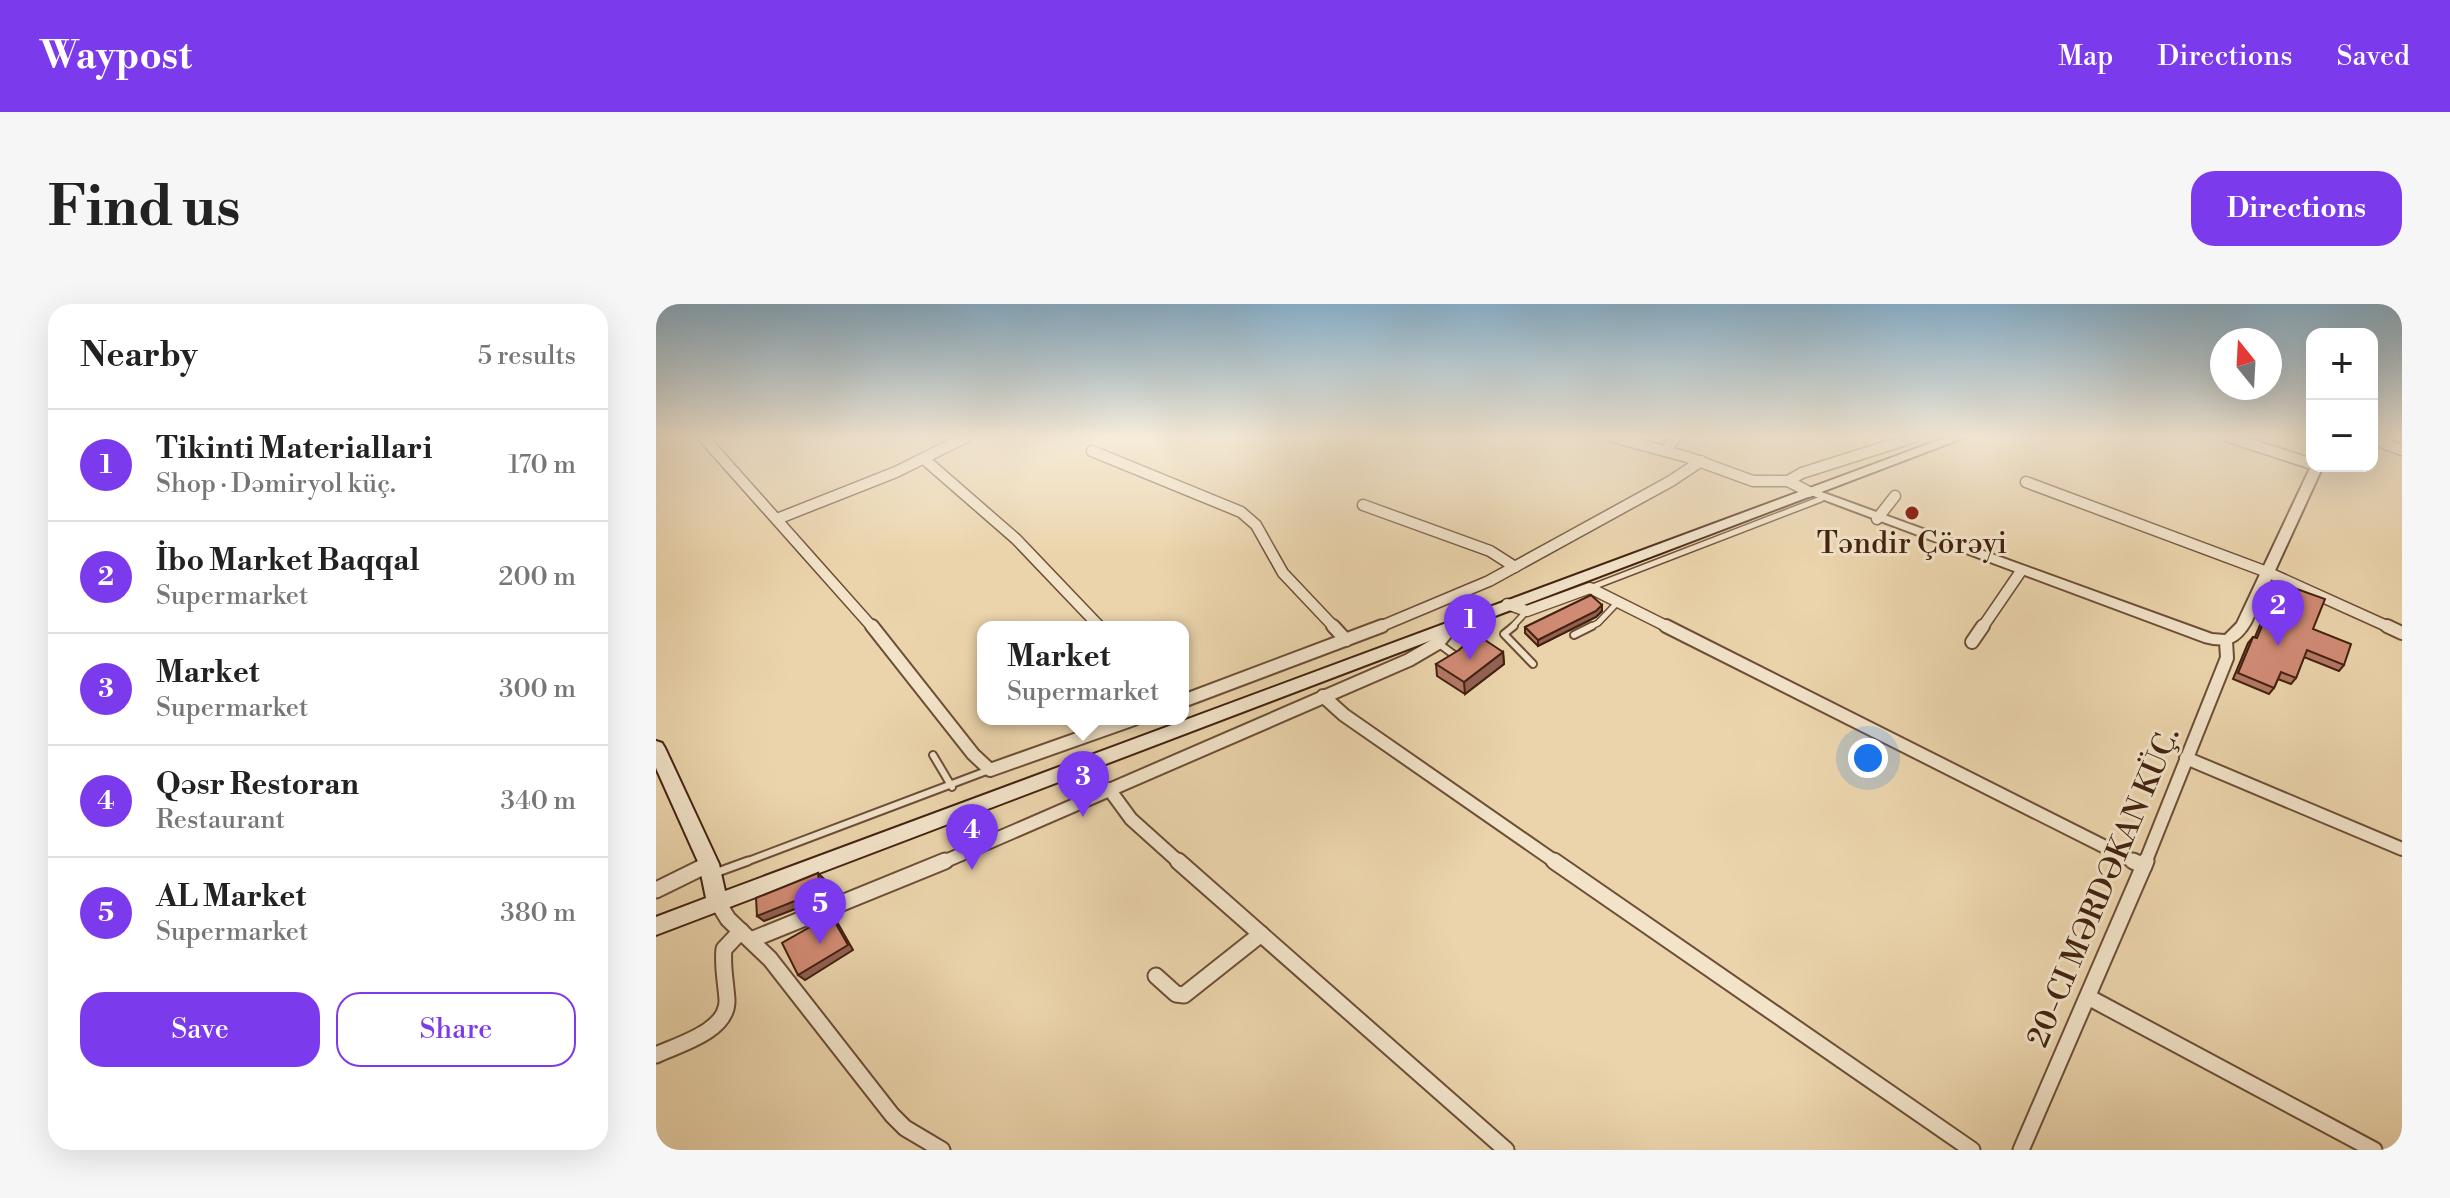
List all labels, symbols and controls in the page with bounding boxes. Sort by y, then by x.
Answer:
text: Waypost [40,33,192,80]
text: Map [2058,39,2113,74]
text: Directions [2157,39,2292,74]
text: Saved [2336,39,2410,74]
button: Directions [2191,171,2402,246]
text: Find us [48,173,241,243]
north arrow [2210,328,2282,400]
map controls [2306,328,2378,472]
button: + [2306,328,2378,400]
text: Nearby [80,335,198,377]
text: 5 results [478,340,576,372]
button: − [2306,400,2378,472]
text: Tikinti Materiallari [156,430,432,468]
text: 1 [100,449,112,481]
text: 170 m [508,449,576,481]
text: Shop · Dəmiryol küç. [156,468,396,500]
marker: Təndir Çörəyi [1903,504,1921,522]
place label: Təndir Çörəyi [1817,525,2007,563]
text: İbo Market Baqqal [156,542,419,580]
text: 2 [98,561,114,593]
text: 200 m [499,561,576,593]
text: Supermarket [156,580,308,612]
pin: 2 [2252,580,2304,646]
pin: 1 [1444,594,1496,660]
popup [977,621,1189,725]
text: Market [1007,638,1110,676]
text: Market [156,654,259,692]
text: 3 [98,673,114,705]
text: 300 m [499,673,576,705]
text: Supermarket [1007,676,1159,708]
text: Supermarket [156,692,308,724]
street label: 20-CI MƏRDƏKAN KÜÇ. [2018,721,2189,1053]
your location [1848,738,1888,778]
pin: 3 [1057,751,1109,817]
text: Qəsr Restoran [156,766,359,804]
text: 4 [97,785,115,817]
text: 340 m [500,785,576,817]
text: Restaurant [156,804,285,836]
pin: 4 [946,804,998,870]
text: AL Market [156,878,306,916]
pin: 5 [794,878,846,944]
text: 5 [98,897,114,929]
text: 380 m [500,897,576,929]
text: Supermarket [156,916,308,948]
button: Save [80,992,320,1067]
button: Share [336,992,576,1067]

